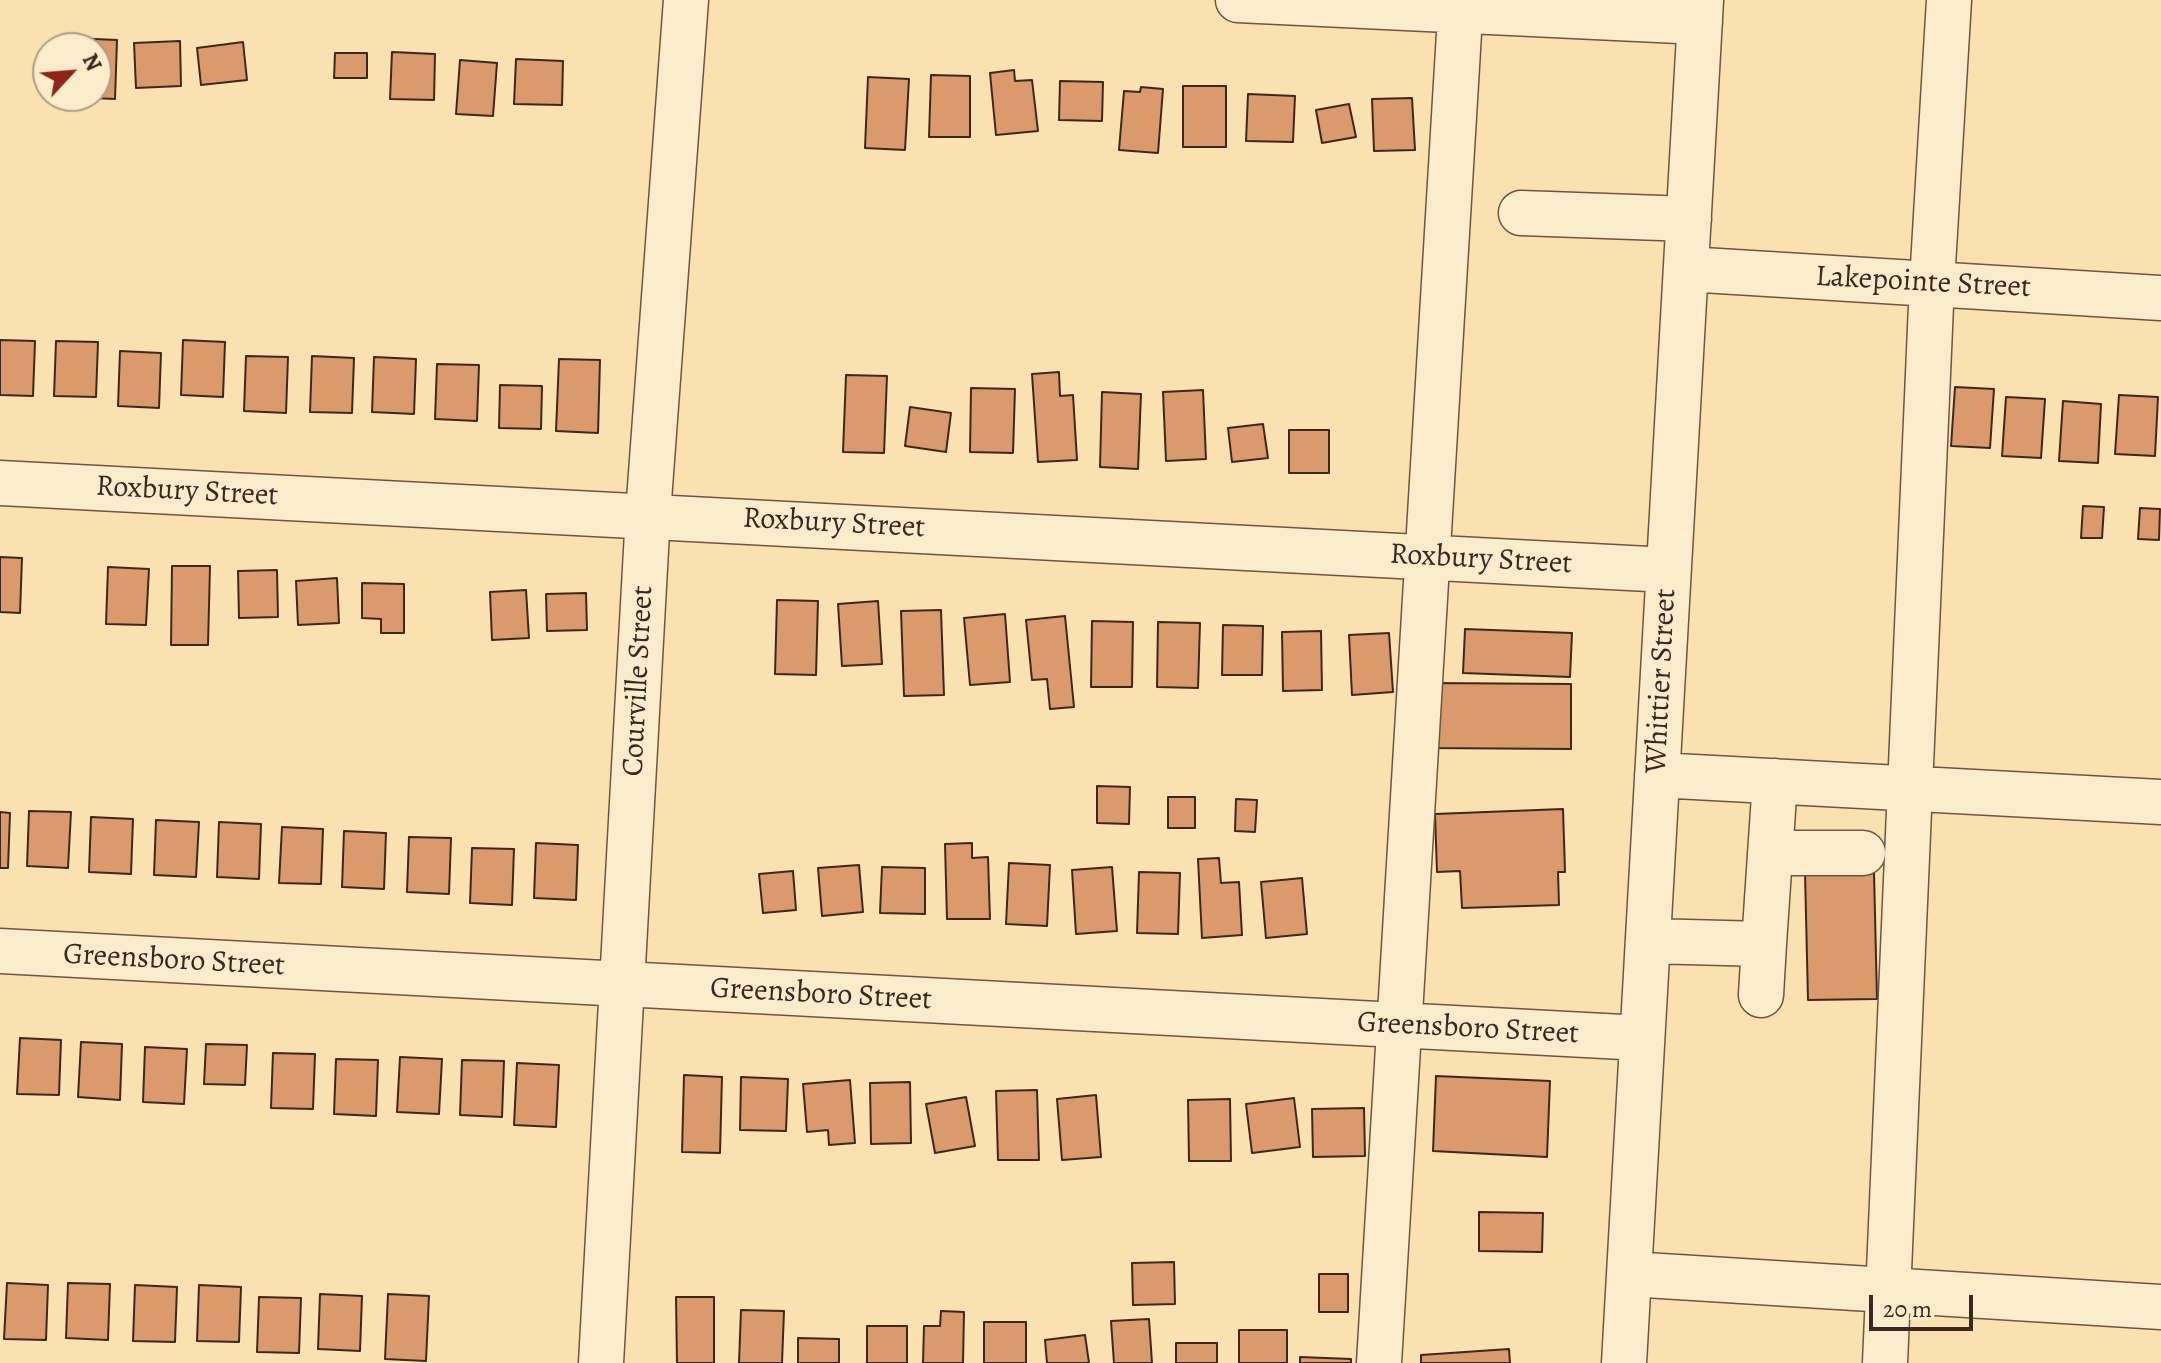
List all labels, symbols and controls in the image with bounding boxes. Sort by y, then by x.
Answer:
north arrow [32,32,112,112]
text: N [75,49,109,76]
street label: Lakepointe Street [1814,259,2032,307]
street label: Roxbury Street [95,469,279,515]
street label: Roxbury Street [742,501,926,547]
street label: Roxbury Street [1389,537,1573,583]
street label: Courville Street [616,585,662,777]
street label: Whittier Street [1639,588,1685,774]
street label: Greensboro Street [62,937,286,985]
street label: Greensboro Street [709,971,933,1019]
street label: Greensboro Street [1356,1005,1580,1053]
scale bar [1873,1279,1977,1329]
text: 20 m [1883,1293,1932,1325]

